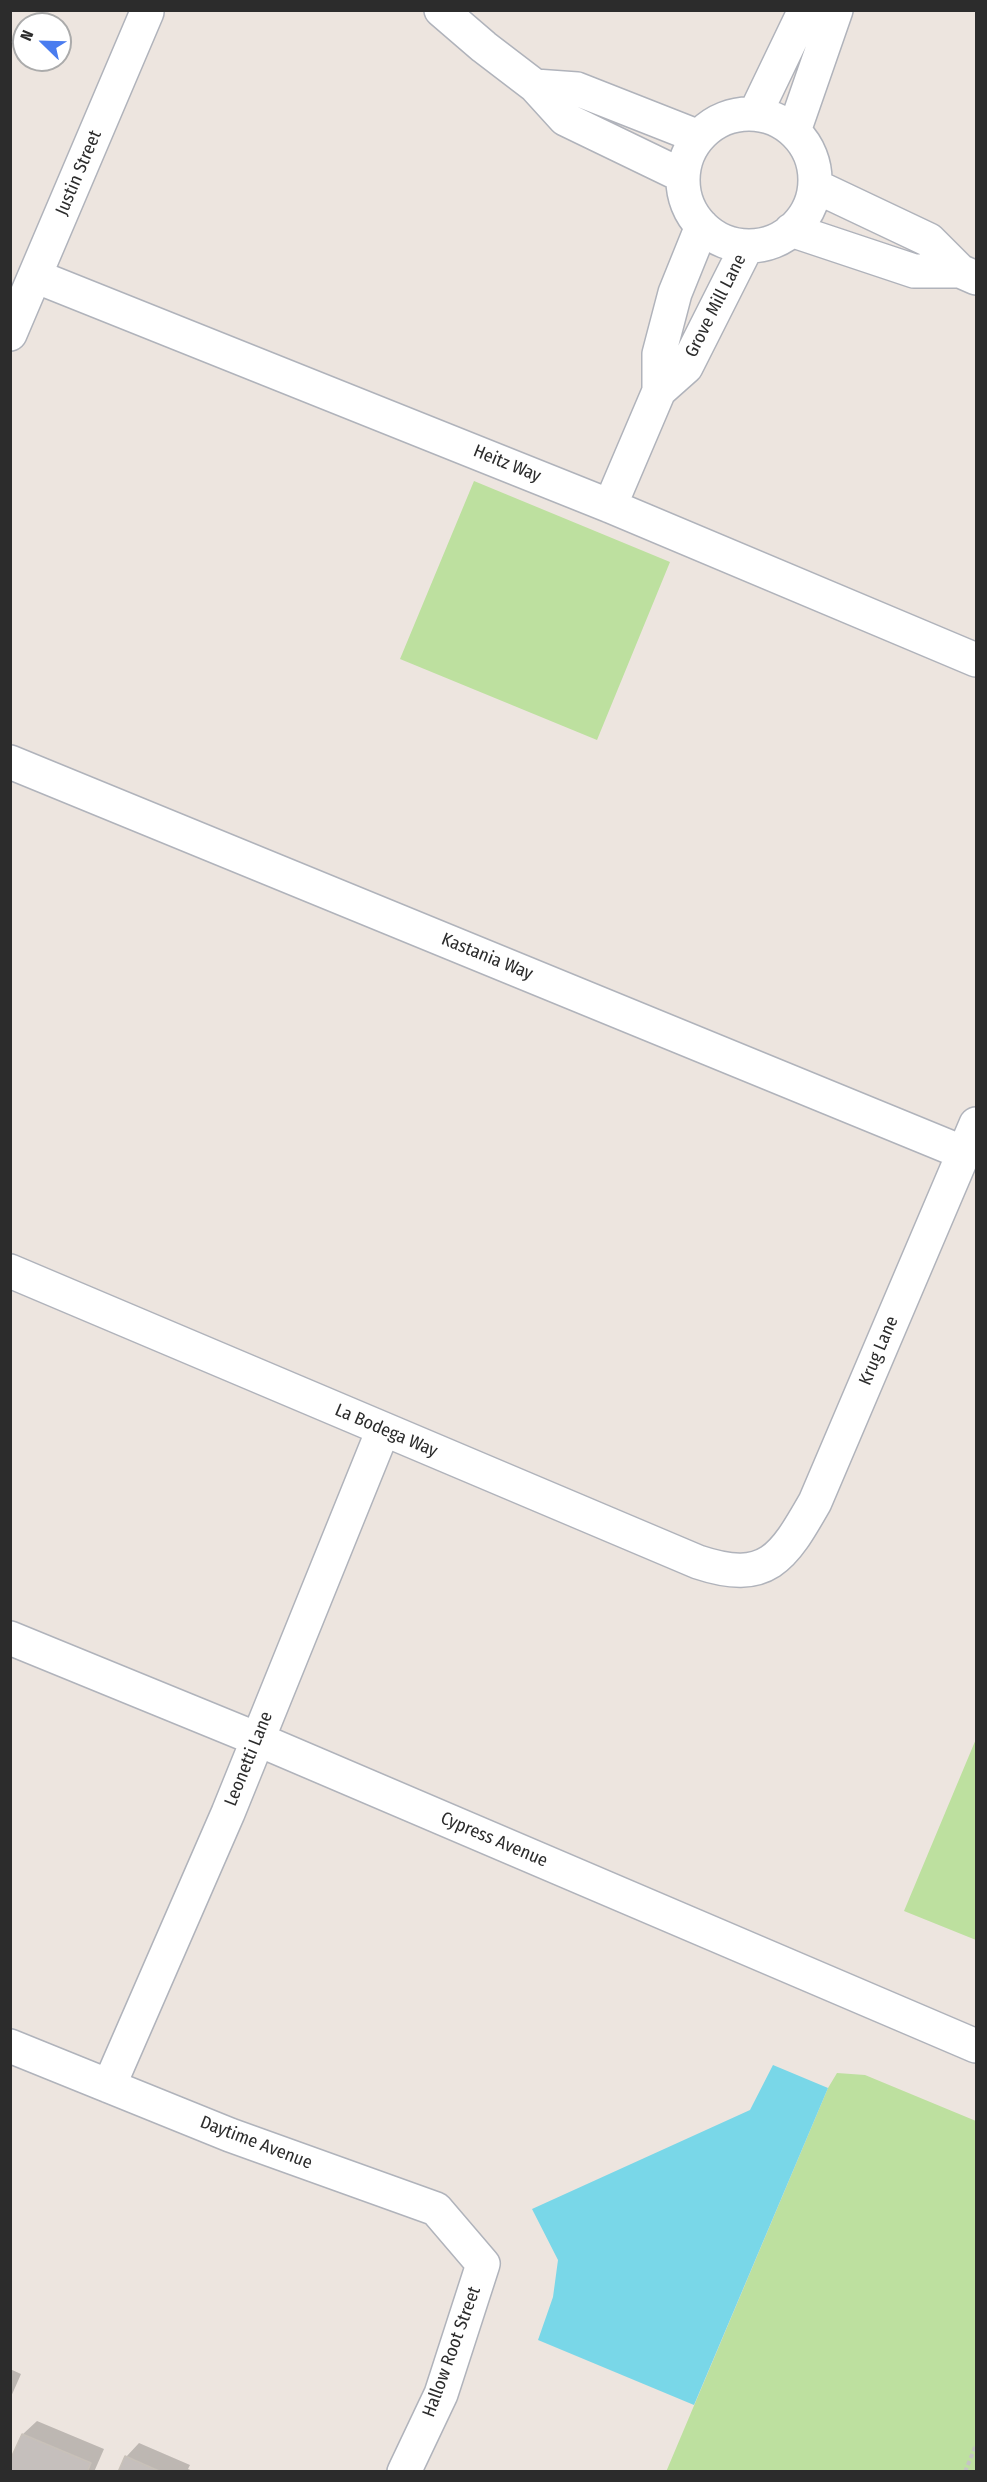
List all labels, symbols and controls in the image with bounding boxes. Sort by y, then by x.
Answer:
north arrow [12,12,72,72]
text: N [16,27,37,44]
street label: Justin Street [51,127,107,219]
street label: Grove Mill Lane [681,251,751,361]
street label: Heitz Way [470,441,544,487]
street label: Kastania Way [438,929,536,985]
street label: Krug Lane [855,1313,903,1389]
street label: La Bodega Way [331,1400,441,1462]
street label: Leonetti Lane [220,1709,278,1809]
street label: Cypress Avenue [437,1808,551,1872]
street label: Daytime Avenue [197,2112,315,2174]
street label: Hallow Root Street [418,2284,486,2420]

